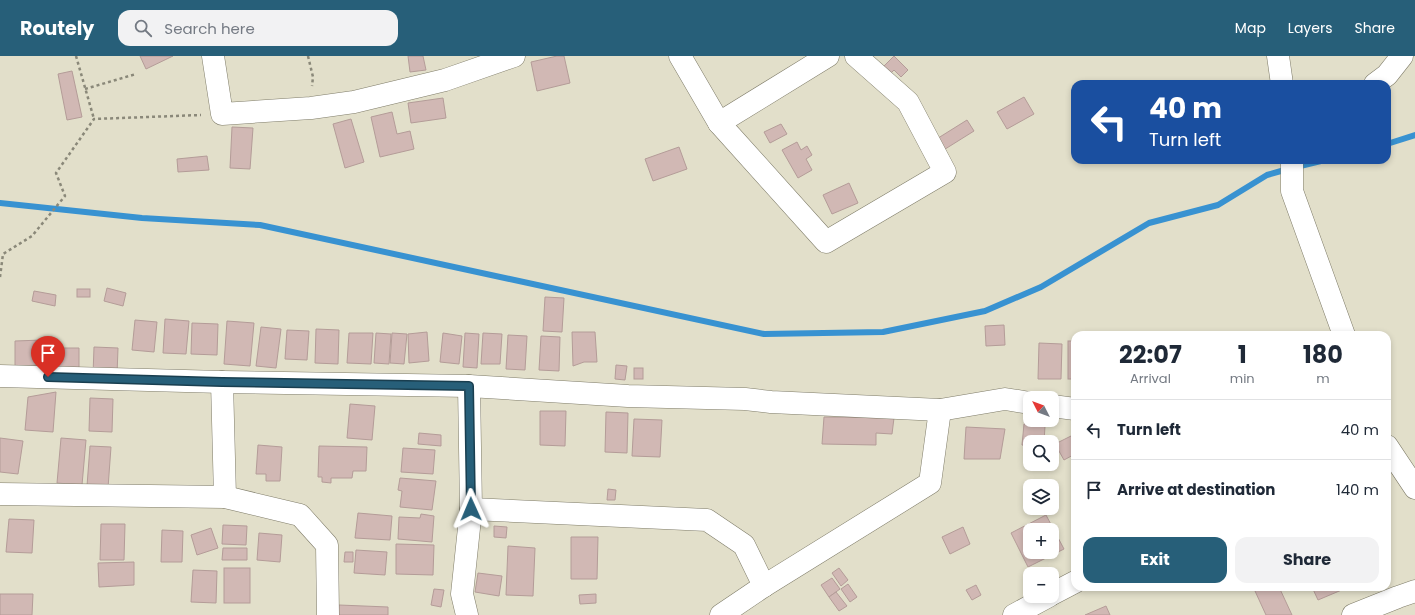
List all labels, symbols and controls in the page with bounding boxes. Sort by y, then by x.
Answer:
search box [118,10,398,46]
text: Routely [20,15,94,42]
icon: search [132,17,154,39]
text: Search here [164,18,255,39]
text: Map [1235,18,1266,38]
text: Layers [1288,18,1332,38]
text: Share [1354,18,1395,38]
text: 40 m [1149,89,1222,128]
icon: left [1083,96,1135,148]
text: Turn left [1149,127,1221,152]
pin [31,336,65,377]
text: 22:07 [1119,338,1182,371]
text: 1 [1238,338,1247,371]
text: 180 [1303,338,1343,371]
icon: arrive [37,342,59,364]
text: Arrival [1130,369,1171,388]
text: min [1230,369,1255,388]
text: m [1316,369,1330,388]
north arrow [1023,391,1059,427]
map controls [1023,391,1059,603]
icon: left [1083,419,1105,441]
text: Turn left [1117,419,1181,440]
text: 40 m [1341,419,1379,440]
button: search [1023,435,1059,471]
button: layers [1023,479,1059,515]
icon: arrive [1083,479,1105,501]
text: Arrive at destination [1117,479,1275,500]
text: 140 m [1336,479,1379,500]
position arrow [450,488,492,530]
button: + [1023,523,1059,559]
button: Exit [1083,537,1227,583]
button: Share [1235,537,1379,583]
button: − [1023,567,1059,603]

